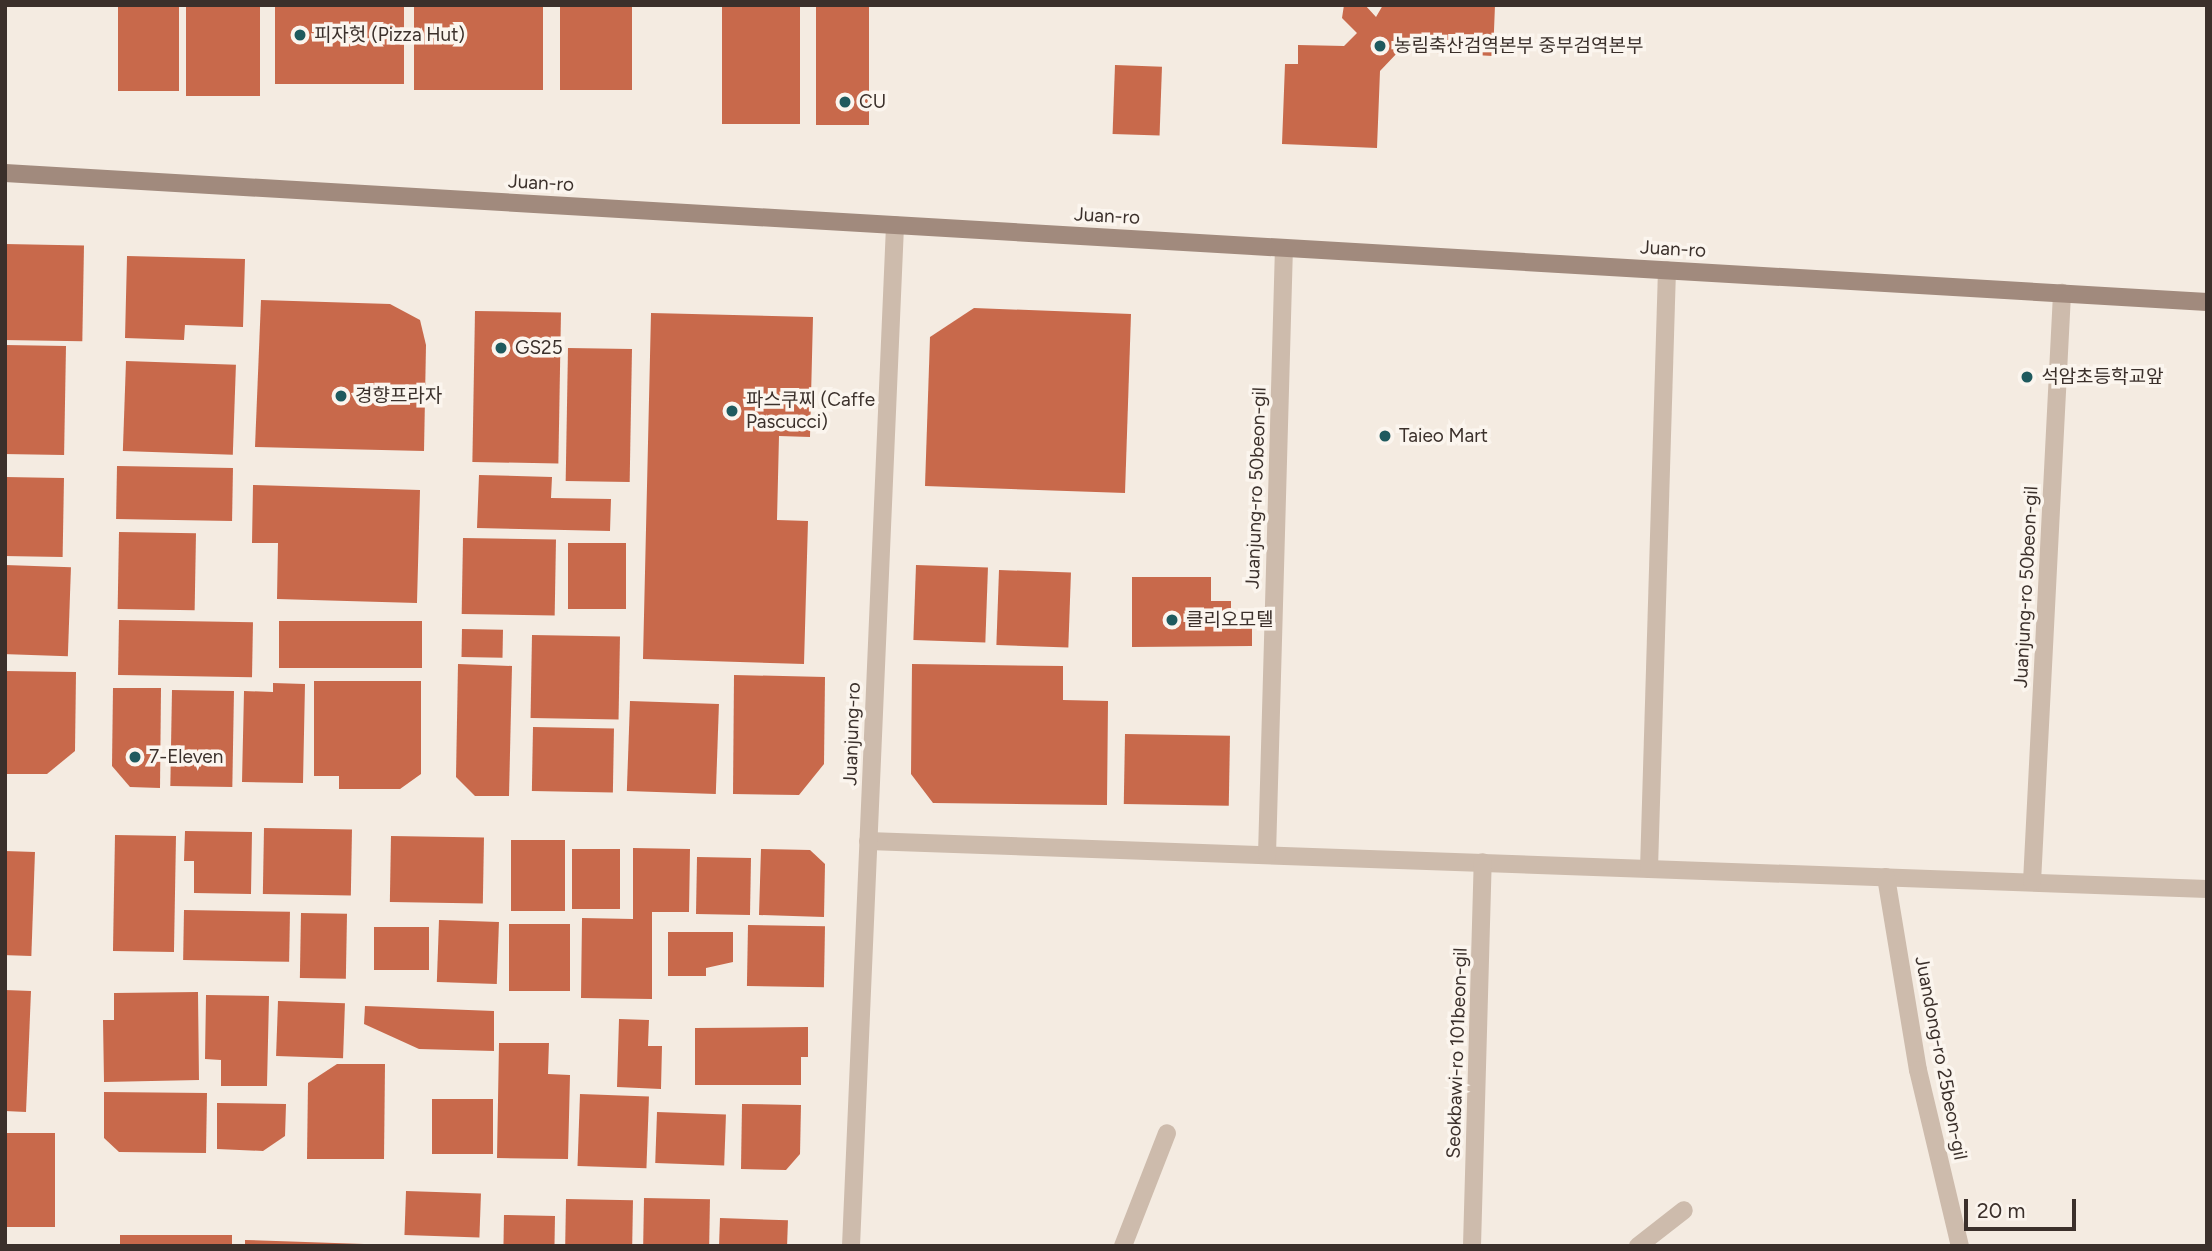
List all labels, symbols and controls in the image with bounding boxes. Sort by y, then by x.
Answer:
place label: 피자헛 (Pizza Hut) [314,24,465,46]
marker: 피자헛 (Pizza Hut) [292,27,308,43]
place label: 농림축산검역본부 중부검역본부 [1394,35,1643,57]
marker: 농림축산검역본부 중부검역본부 [1372,38,1388,54]
place label: CU [859,91,886,113]
marker: CU [837,94,853,110]
street label: Juan-ro [507,170,575,196]
street label: Juan-ro [1073,203,1141,229]
street label: Juan-ro [1639,236,1707,262]
place label: GS25 [515,337,563,359]
marker: GS25 [493,340,509,356]
place label: 석암초등학교앞 [2041,366,2163,388]
marker: 석암초등학교앞 [2019,369,2035,385]
place label: 경향프라자 [355,385,442,407]
street label: Juanjung-ro 50beon-gil [1241,387,1271,589]
marker: 경향프라자 [333,388,349,404]
place label: 파스쿠찌 (Caffe Pascucci) [746,389,875,433]
marker: 파스쿠찌 (Caffe Pascucci) [724,403,740,419]
place label: Taieo Mart [1399,425,1488,447]
marker: Taieo Mart [1377,428,1393,444]
street label: Juanjung-ro 50beon-gil [2009,485,2043,689]
place label: 클리오모텔 [1186,609,1273,631]
marker: 클리오모텔 [1164,612,1180,628]
street label: Juanjung-ro [839,682,865,786]
place label: 7-Eleven [149,746,223,768]
marker: 7-Eleven [127,749,143,765]
street label: Seokbawi-ro 101beon-gil [1442,947,1472,1159]
street label: Juandong-ro 25beon-gil [1910,954,1972,1162]
scale bar [1967,1184,2079,1228]
text: 20 m [1977,1198,2025,1223]

